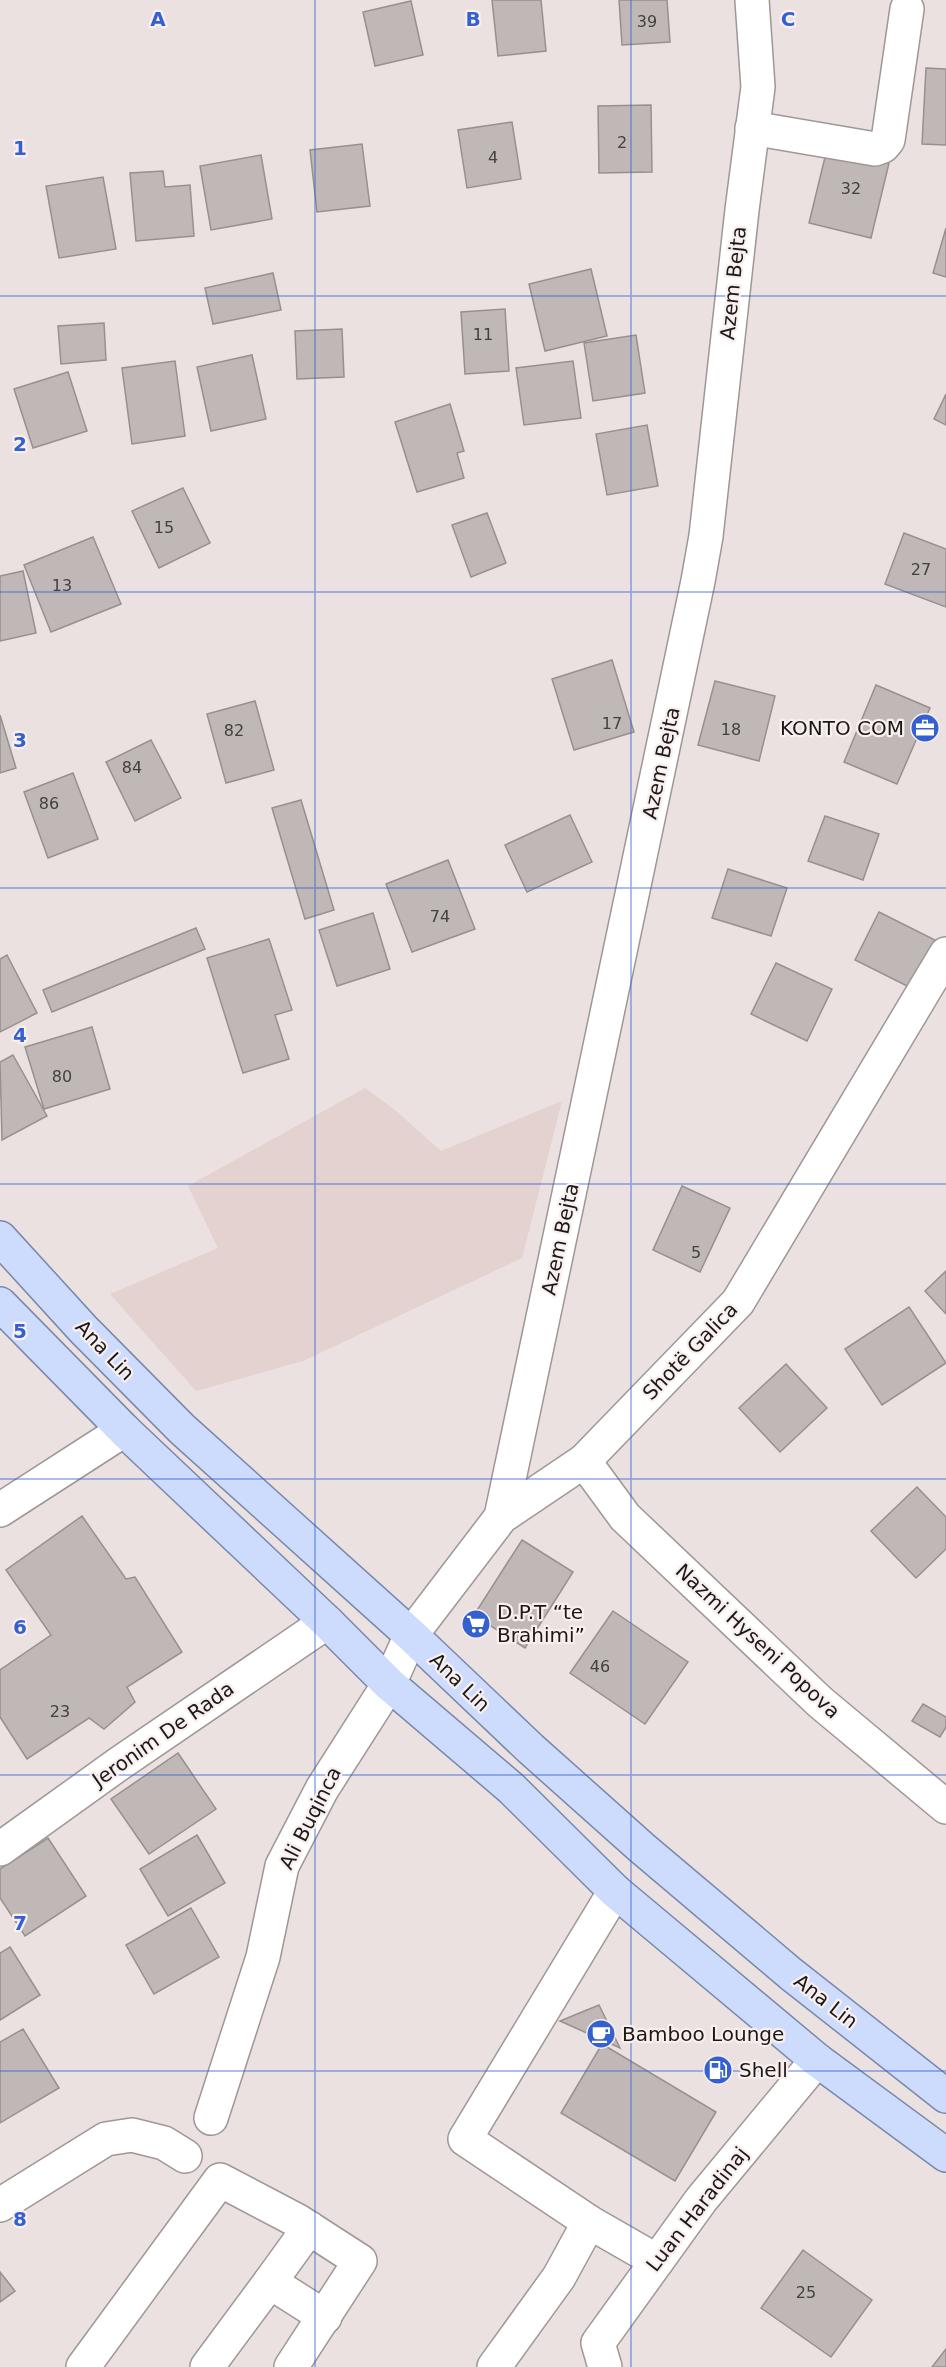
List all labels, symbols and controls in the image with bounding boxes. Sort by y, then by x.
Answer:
text: A [150,7,166,31]
text: B [465,7,481,31]
text: C [781,7,795,31]
house number: 39 [637,12,657,31]
house number: 2 [617,133,627,152]
text: 1 [13,136,27,160]
house number: 4 [488,148,498,167]
house number: 32 [841,179,861,198]
street label: Azem Bejta [715,225,751,341]
house number: 11 [473,325,493,344]
text: 2 [13,432,27,456]
house number: 15 [154,518,174,537]
house number: 27 [911,560,931,579]
house number: 13 [52,576,72,595]
street label: Azem Bejta [637,705,685,821]
office icon: KONTO COM [909,712,941,744]
house number: 17 [602,714,622,733]
place label: KONTO COM [780,716,904,740]
house number: 18 [721,720,741,739]
house number: 82 [224,721,244,740]
text: 3 [13,728,27,752]
house number: 84 [122,758,142,777]
house number: 86 [39,794,59,813]
house number: 74 [430,907,450,926]
text: 4 [13,1023,27,1047]
house number: 80 [52,1067,72,1086]
street label: Azem Bejta [536,1181,584,1297]
house number: 5 [691,1243,701,1262]
street label: Shotë Galica [638,1297,742,1405]
street label: Ana Lin [71,1315,139,1385]
text: 5 [13,1319,27,1343]
street label: Nazmi Hyseni Popova [671,1559,845,1723]
place label: D.P.T “te Brahimi” [497,1600,585,1647]
supermarket icon: D.P.T “te Brahimi” [460,1608,492,1640]
text: 6 [13,1615,27,1639]
street label: Ana Lin [425,1648,495,1716]
house number: 46 [590,1657,610,1676]
street label: Jeronim De Rada [86,1676,238,1793]
house number: 23 [50,1702,70,1721]
street label: Ali Buqinca [274,1763,346,1873]
text: 7 [13,1911,27,1935]
street label: Ana Lin [789,1969,863,2033]
cafe icon: Bamboo Lounge [585,2018,617,2050]
place label: Bamboo Lounge [622,2022,784,2046]
fuel station icon: Shell [702,2054,734,2086]
place label: Shell [739,2058,788,2082]
street label: Luan Haradinaj [641,2142,753,2276]
text: 8 [13,2207,27,2231]
house number: 25 [796,2283,816,2302]

